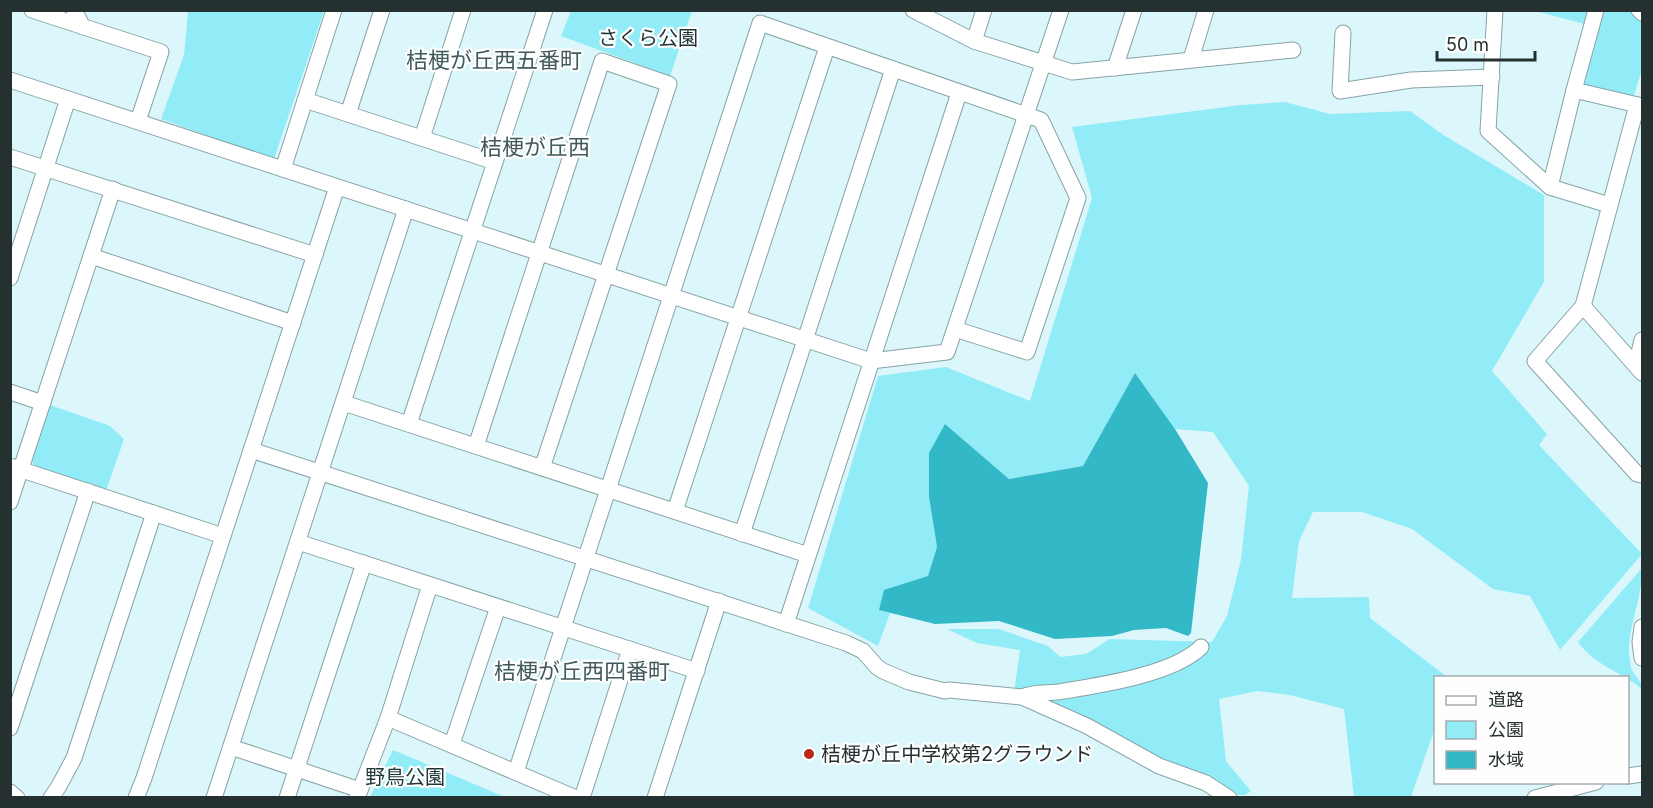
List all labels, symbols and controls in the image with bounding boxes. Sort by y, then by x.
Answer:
scale bar [1437,24,1534,62]
park label: さくら公園 [598,26,698,50]
text: 50 m [1446,34,1489,55]
district label: 桔梗が丘西五番町 [406,47,582,73]
district label: 桔梗が丘西 [480,134,590,160]
district label: 桔梗が丘西四番町 [494,658,670,684]
legend [1434,676,1629,784]
text: 道路 [1488,689,1524,710]
text: 公園 [1488,719,1524,740]
place label: 桔梗が丘中学校第2グラウンド [821,742,1093,766]
marker: 桔梗が丘中学校第2グラウンド [802,747,816,761]
text: 水域 [1488,749,1524,770]
park label: 野鳥公園 [365,765,445,789]

